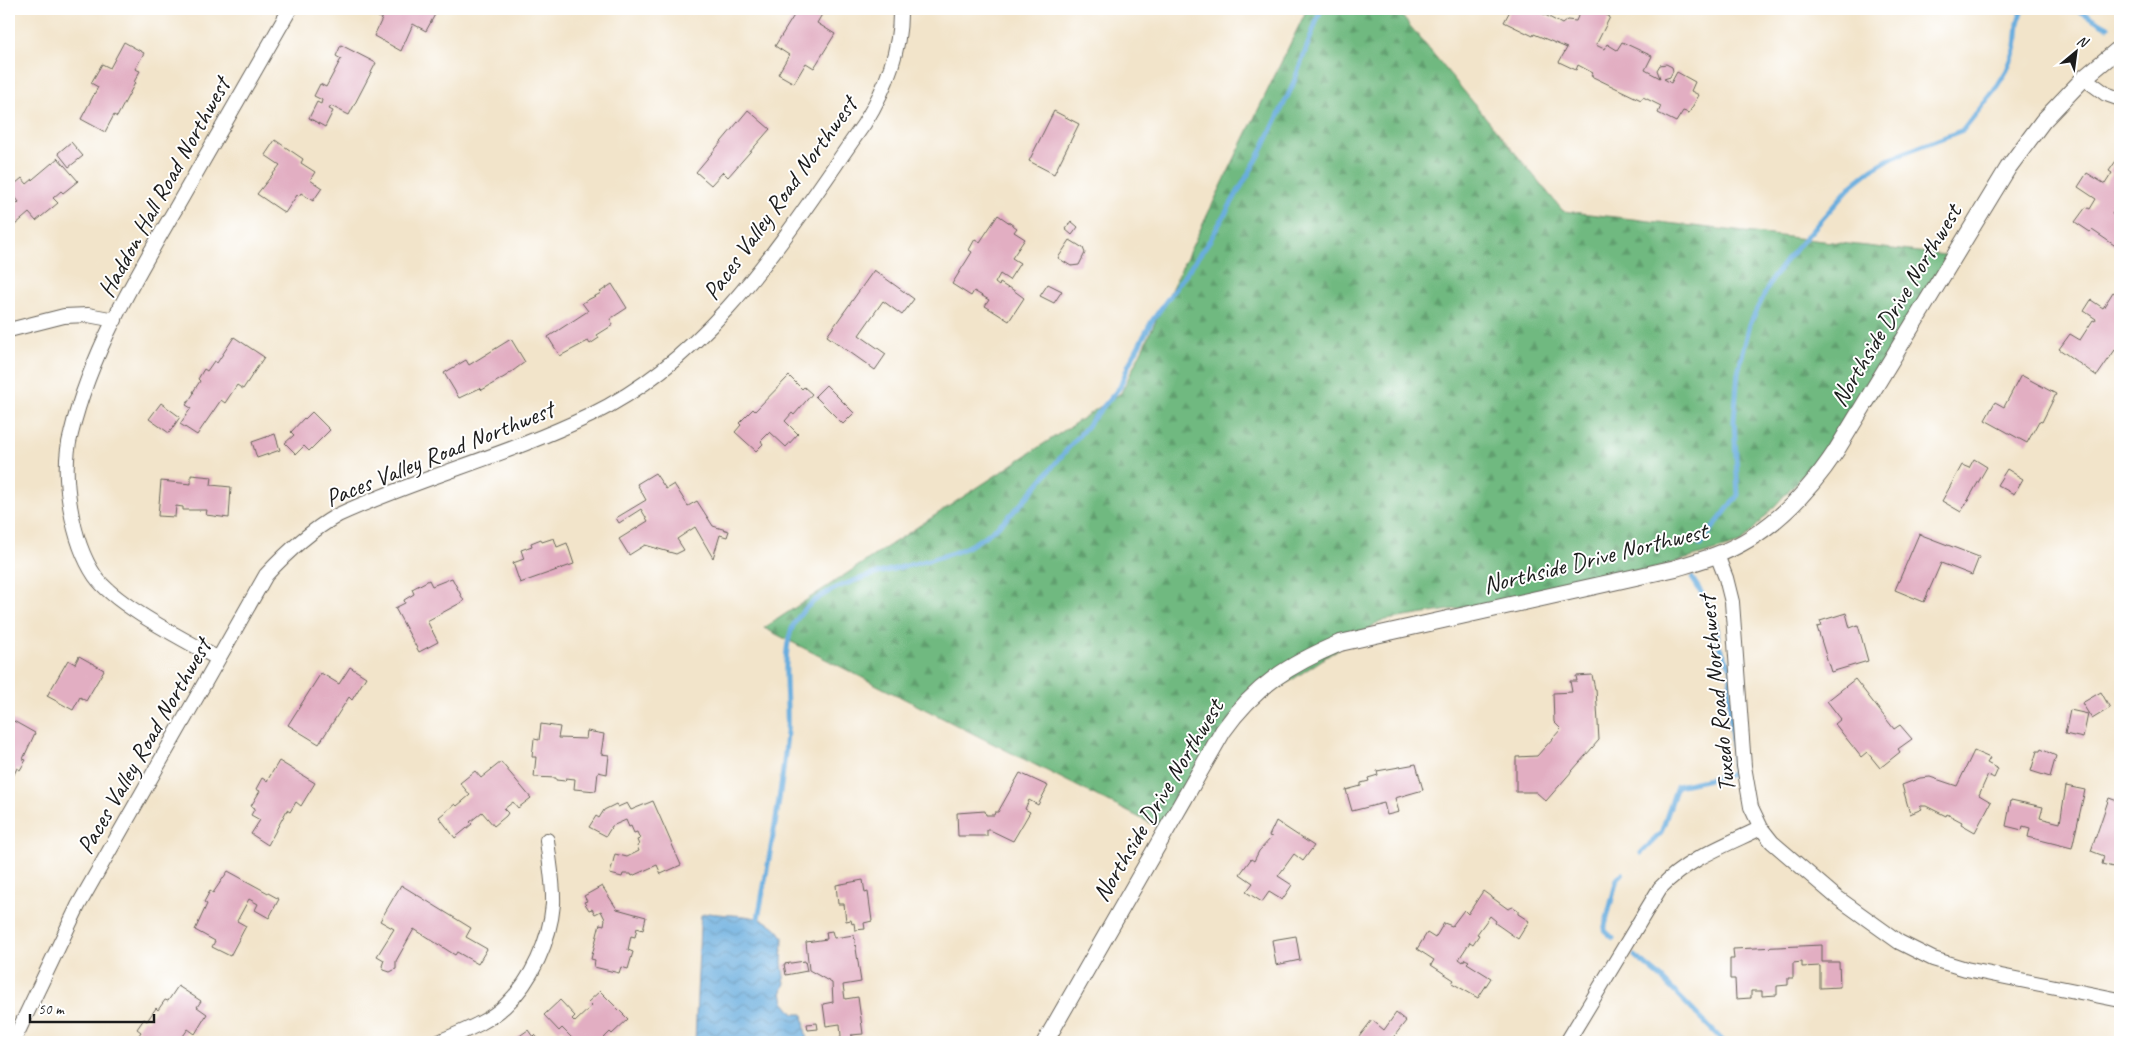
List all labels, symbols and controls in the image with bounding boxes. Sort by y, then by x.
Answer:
north arrow [2052,28,2102,78]
text: N [2074,32,2092,52]
street label: Haddon Hall Road Northwest [90,69,239,303]
street label: Paces Valley Road Northwest [695,88,866,306]
street label: Northside Drive Northwest [1823,196,1970,412]
street label: Paces Valley Road Northwest [321,392,562,514]
street label: Northside Drive Northwest [1480,514,1713,601]
street label: Tuxedo Road Northwest [1690,590,1743,794]
street label: Paces Valley Road Northwest [69,630,220,860]
street label: Northside Drive Northwest [1085,691,1232,907]
scale bar [30,991,154,1023]
text: 50 m [38,1000,65,1019]

